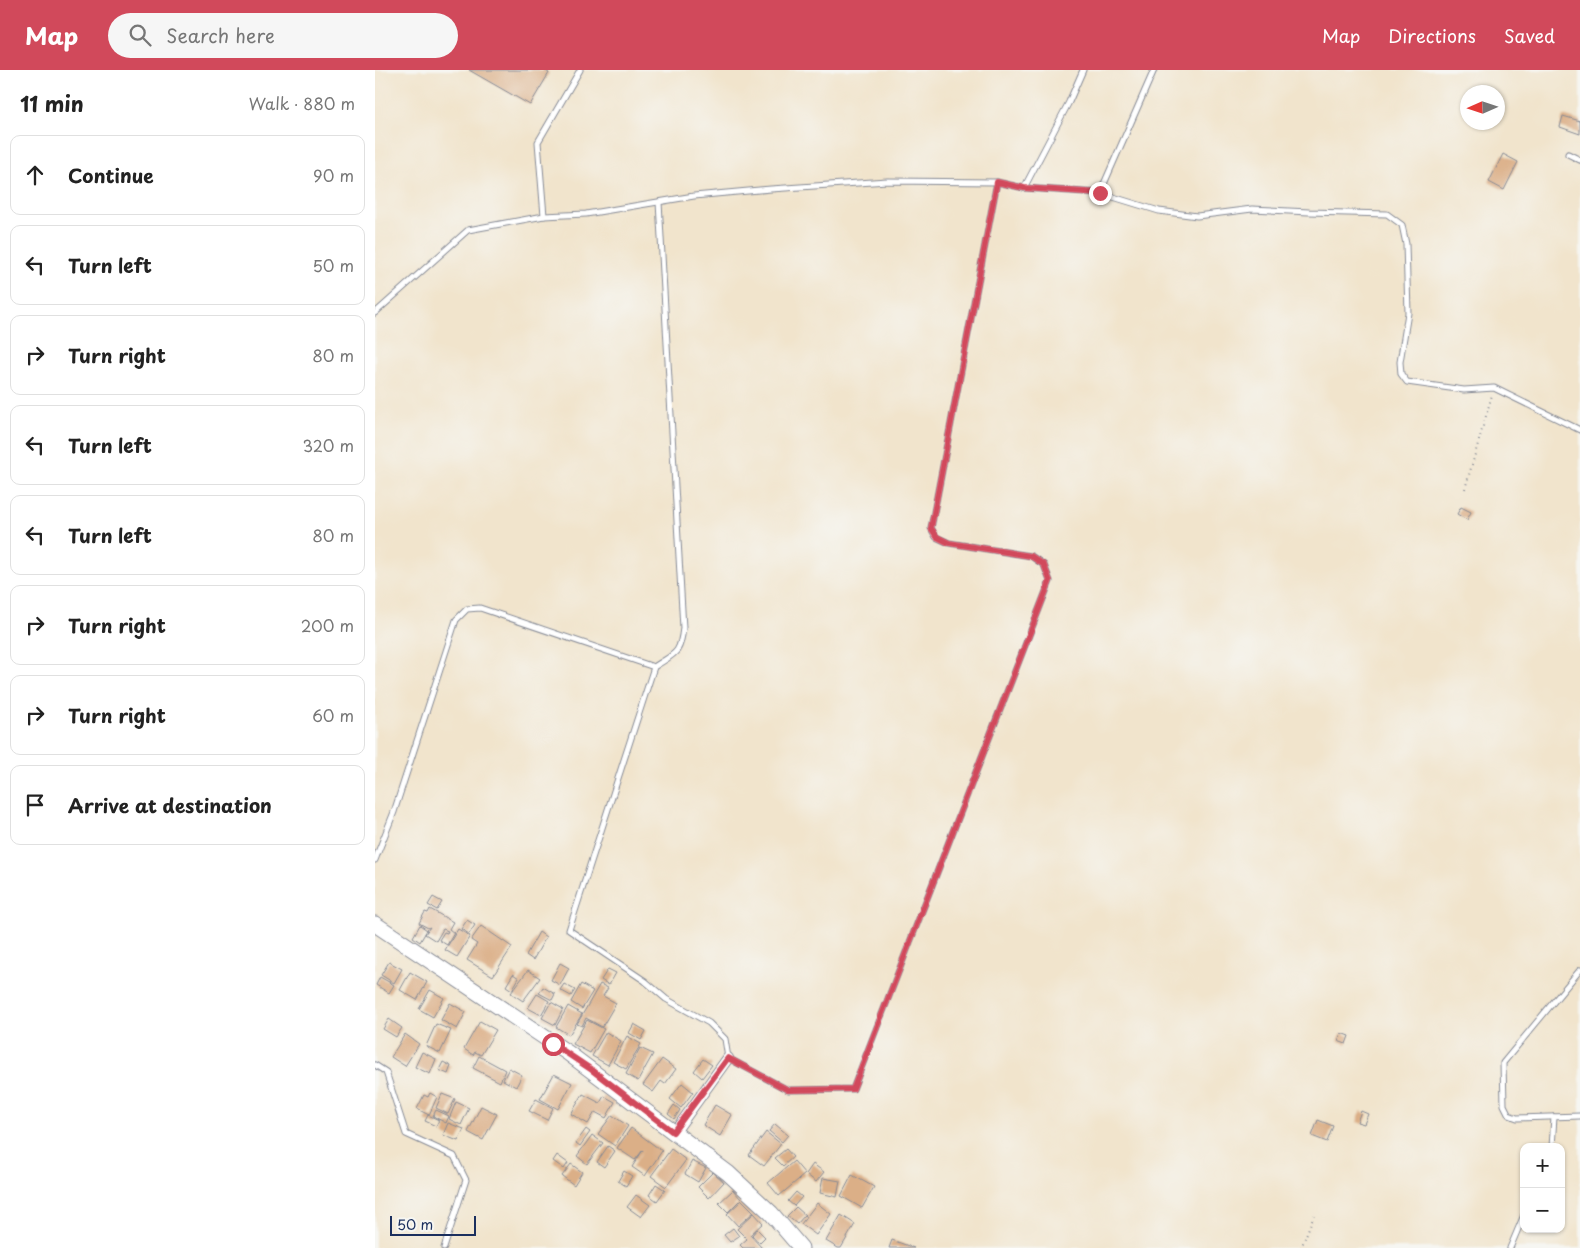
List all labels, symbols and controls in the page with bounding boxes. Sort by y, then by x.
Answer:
search box [108,13,458,58]
text: Map [25,17,78,53]
icon: search [126,21,154,49]
text: Search here [166,21,275,49]
text: Map [1322,22,1360,49]
text: Directions [1388,22,1476,49]
text: Saved [1504,22,1555,49]
north arrow [1460,85,1505,130]
text: 11 min [20,87,84,119]
text: Walk · 880 m [249,91,355,115]
icon: ahead [21,161,49,189]
text: Continue [68,161,154,189]
text: 90 m [313,163,354,187]
route end [1089,182,1112,205]
icon: left [21,251,49,279]
text: Turn left [68,251,152,279]
text: 50 m [313,253,354,277]
icon: right [21,341,49,369]
text: Turn right [68,341,166,369]
text: 80 m [312,343,354,367]
icon: left [21,431,49,459]
text: Turn left [68,431,152,459]
text: 320 m [303,433,354,457]
icon: left [21,521,49,549]
text: Turn left [68,521,152,549]
text: 80 m [312,523,354,547]
icon: right [21,611,49,639]
text: Turn right [68,611,166,639]
text: 200 m [301,613,354,637]
icon: right [21,701,49,729]
text: Turn right [68,701,166,729]
text: 60 m [312,703,354,727]
icon: arrive [21,791,49,819]
text: Arrive at destination [68,791,272,819]
route start [542,1033,565,1056]
map controls [1520,1143,1565,1233]
button: + [1520,1143,1565,1188]
button: − [1520,1188,1565,1233]
scale bar [390,1213,476,1236]
text: 50 m [397,1214,433,1235]

